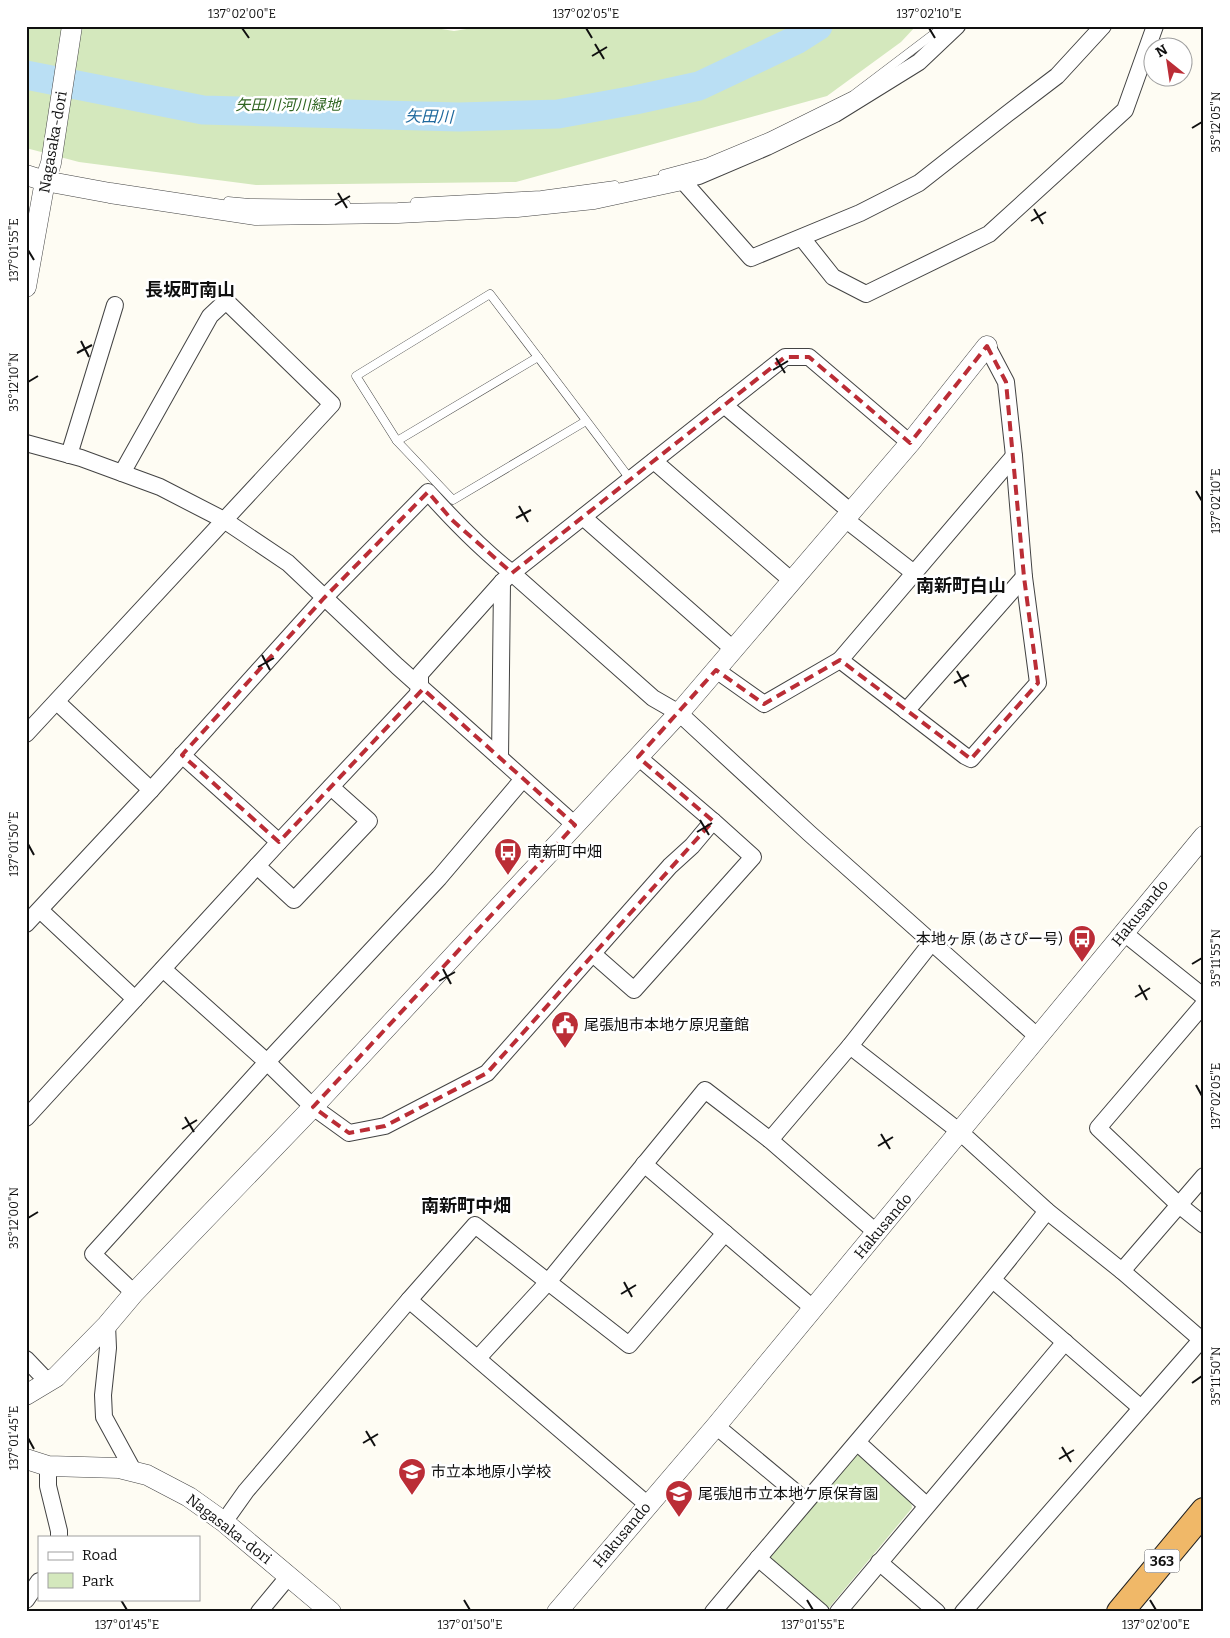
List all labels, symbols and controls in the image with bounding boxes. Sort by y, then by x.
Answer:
text: 137°02'00"E [208,7,276,21]
text: 137°02'05"E [553,7,619,21]
text: 137°02'10"E [896,7,962,21]
north arrow [1142,38,1192,88]
text: N [1153,41,1171,61]
street label: Nagasaka-dori [35,89,71,194]
text: 35°12'05"N [1209,91,1223,152]
park label: 矢田川河川緑地 [235,96,342,114]
water label: 矢田川 [405,107,455,126]
text: 137°01'55"E [7,218,21,282]
district label: 長坂町南山 [145,279,235,301]
text: 35°12'10"N [7,352,21,412]
text: 137°02'10"E [1209,468,1223,534]
district label: 南新町白山 [916,575,1006,597]
text: 137°01'50"E [7,812,21,876]
bus stop icon: 南新町中畑 [493,837,523,876]
place label: 南新町中畑 [527,843,602,861]
street label: Hakusando [1108,876,1172,950]
bus stop icon: 本地ヶ原 (あさぴー号) [1067,924,1097,963]
text: 35°11'55"N [1209,929,1223,987]
place label: 本地ヶ原 (あさぴー号) [916,930,1063,948]
public building icon: 尾張旭市本地ケ原児童館 [550,1010,580,1049]
place label: 尾張旭市本地ケ原児童館 [584,1016,749,1034]
text: 137°02'05"E [1209,1063,1223,1129]
text: 35°12'00"N [7,1186,21,1249]
street label: Hakusando [850,1190,916,1262]
district label: 南新町中畑 [421,1195,511,1217]
text: 35°11'50"N [1209,1346,1223,1406]
text: 137°01'45"E [7,1406,21,1470]
school or university icon: 市立本地原小学校 [397,1457,427,1496]
place label: 市立本地原小学校 [431,1463,551,1481]
school or university icon: 尾張旭市立本地ケ原保育園 [664,1479,694,1518]
place label: 尾張旭市立本地ケ原保育園 [698,1485,878,1503]
street label: Nagasaka-dori [183,1490,276,1568]
street label: Hakusando [589,1499,655,1571]
legend [38,1536,200,1600]
text: Road [82,1546,117,1564]
road number: 363 [1144,1550,1180,1572]
text: Park [82,1572,114,1590]
text: 137°01'45"E [95,1618,159,1632]
text: 137°01'50"E [438,1618,502,1632]
text: 137°01'55"E [781,1618,845,1632]
text: 137°02'00"E [1122,1618,1190,1632]

